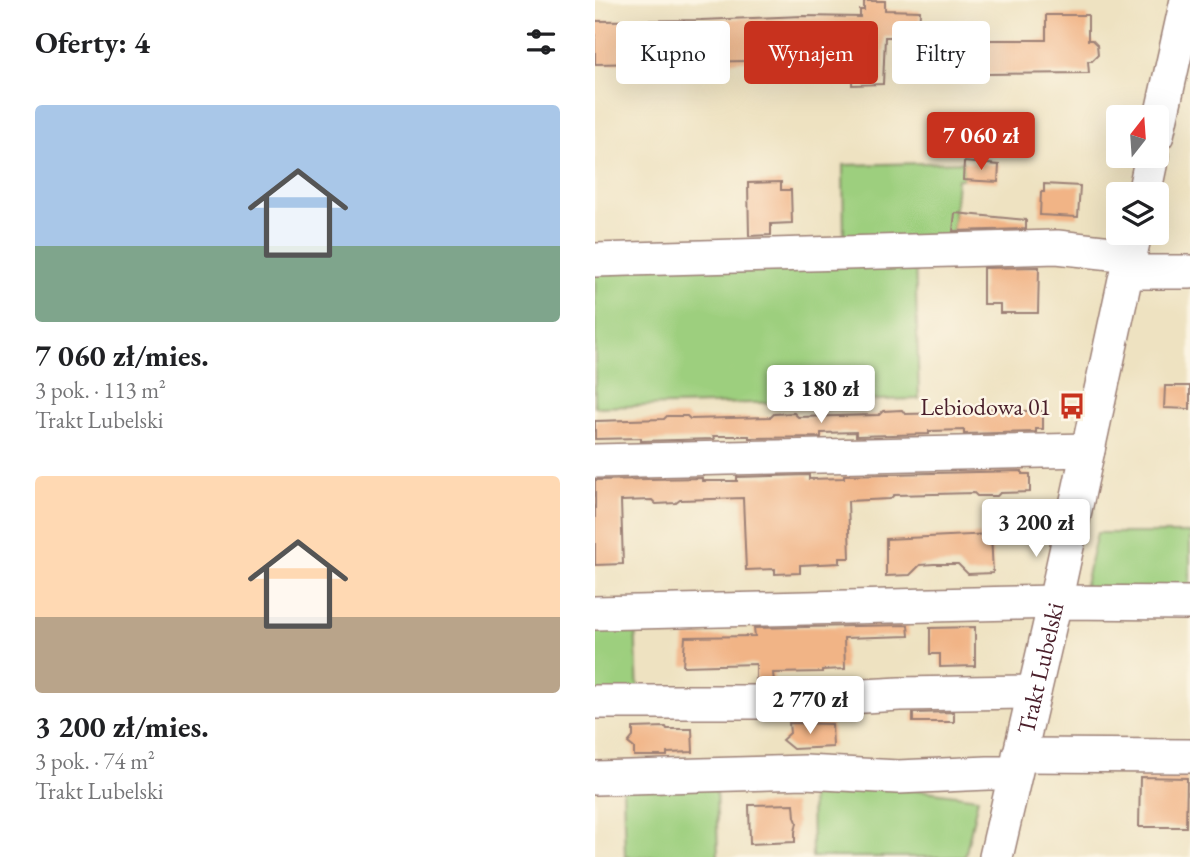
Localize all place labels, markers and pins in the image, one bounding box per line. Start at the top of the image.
pin: 7 060 zł [909,113,1053,172]
pin: 3 180 zł [749,366,893,425]
place label: Lebiodowa 01 [920,391,1051,422]
bus stop icon: Lebiodowa 01 [1057,391,1087,421]
pin: 3 200 zł [964,500,1108,559]
pin: 2 770 zł [738,676,882,736]

